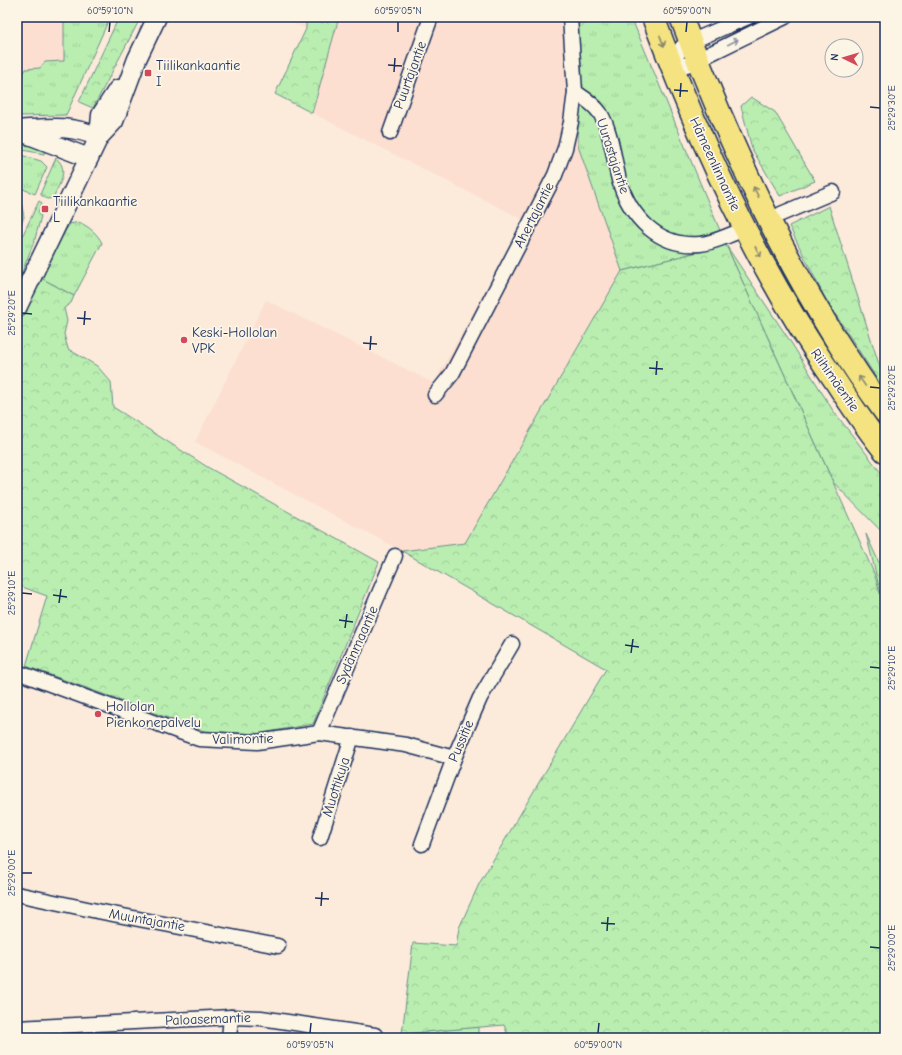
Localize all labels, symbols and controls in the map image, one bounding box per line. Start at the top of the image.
text: 60°59'10"N [87,5,133,17]
text: 60°59'05"N [374,5,422,17]
text: 60°59'00"N [663,5,711,17]
one-way arrow [658,34,666,46]
one-way arrow [727,38,739,46]
north arrow [824,38,864,78]
street label: Puurtajantie [390,39,430,111]
text: N [828,53,841,61]
place label: Tiilikankaantie I [156,57,240,90]
marker: Tiilikankaantie I [143,68,153,78]
text: 25°29'30"E [886,85,898,131]
street label: Hämeenlinnantie [686,114,744,214]
street label: Uurastajantie [593,116,633,196]
street label: Ahertajantie [510,179,558,251]
one-way arrow [752,187,759,199]
place label: Tiilikankaantie L [53,193,137,226]
marker: Tiilikankaantie L [40,204,50,214]
one-way arrow [755,246,762,258]
text: 25°29'20"E [6,290,18,336]
place label: Keski-Hollolan VPK [192,324,277,357]
marker: Keski-Hollolan VPK [179,335,189,345]
street label: Riihimäentie [807,345,863,415]
text: 25°29'20"E [886,365,898,411]
one-way arrow [858,376,866,387]
text: 25°29'10"E [6,571,18,615]
street label: Sydänmaantie [332,603,382,687]
text: 25°29'10"E [886,646,898,690]
place label: Hollolan Pienkonepalvelu [106,698,201,731]
marker: Hollolan Pienkonepalvelu [93,709,103,719]
street label: Pussitie [445,717,477,765]
street label: Valimontie [212,730,274,748]
street label: Muottikuja [318,755,354,819]
text: 25°29'00"E [6,850,18,896]
street label: Muuntajantie [108,905,186,935]
text: 25°29'00"E [886,925,898,971]
street label: Paloasemantie [165,1009,251,1029]
text: 60°59'05"N [286,1039,334,1051]
text: 60°59'00"N [574,1039,622,1051]

